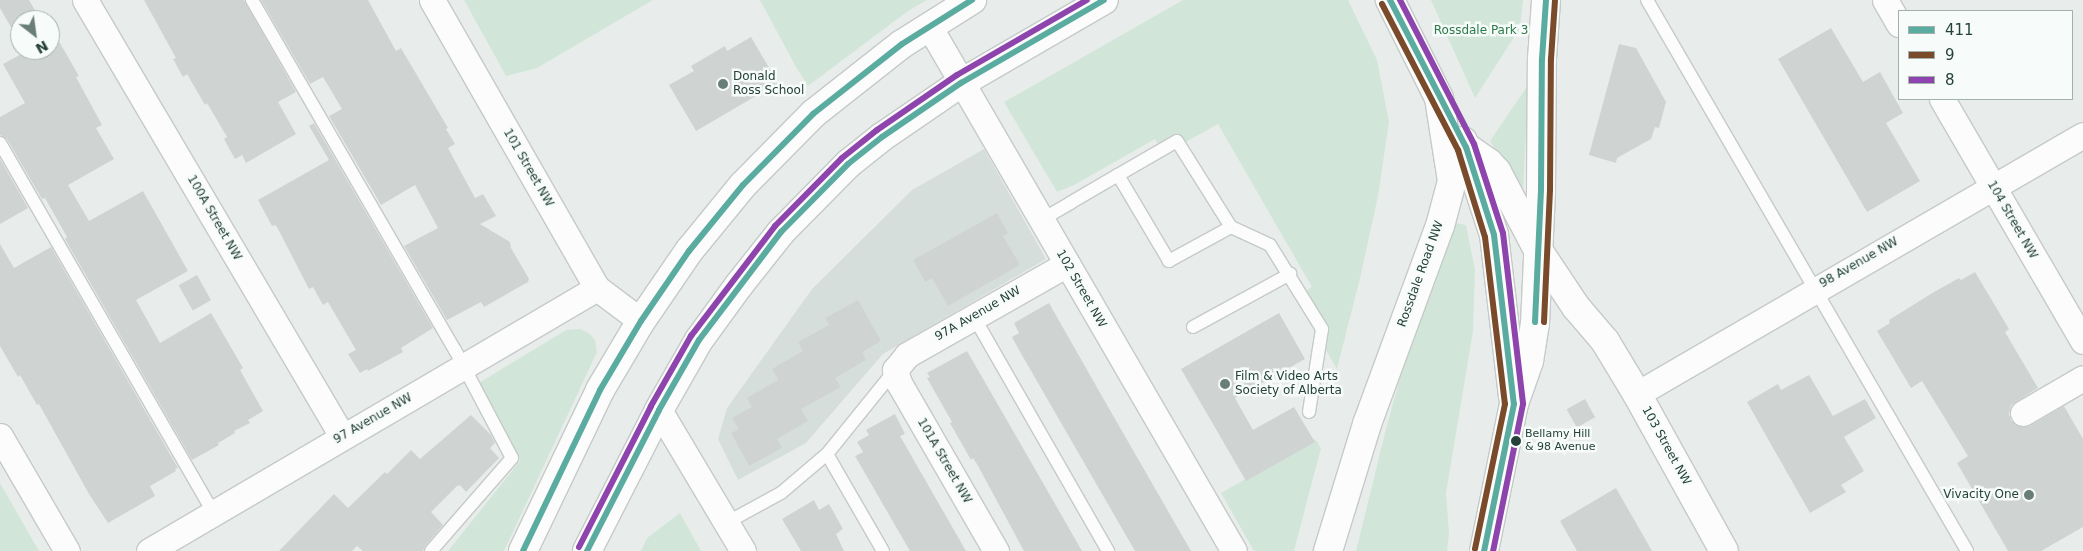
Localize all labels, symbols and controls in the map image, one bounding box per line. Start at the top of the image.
north arrow [10,10,60,60]
legend [1898,10,2073,100]
text: 411 [1945,21,1974,39]
park label: Rossdale Park 3 [1434,24,1528,38]
text: N [33,37,51,57]
text: 9 [1945,46,1955,64]
place label: Donald Ross School [733,70,804,98]
text: 8 [1945,71,1955,89]
marker: Donald Ross School [717,78,729,90]
street label: 101 Street NW [500,126,556,210]
street label: 100A Street NW [184,173,244,263]
street label: 104 Street NW [1984,178,2040,262]
street label: Rossdale Road NW [1395,219,1447,329]
street label: 98 Avenue NW [1817,235,1901,291]
street label: 102 Street NW [1053,247,1109,331]
street label: 97A Avenue NW [933,284,1023,344]
place label: Film & Video Arts Society of Alberta [1235,370,1342,398]
marker: Film & Video Arts Society of Alberta [1219,378,1231,390]
street label: 97 Avenue NW [331,391,415,447]
street label: 103 Street NW [1638,404,1694,488]
street label: 101A Street NW [914,416,974,506]
place label: Bellamy Hill & 98 Avenue [1525,428,1595,454]
marker: Bellamy Hill & 98 Avenue [1511,436,1521,446]
place label: Vivacity One [1943,488,2019,502]
marker: Vivacity One [2023,489,2035,501]

